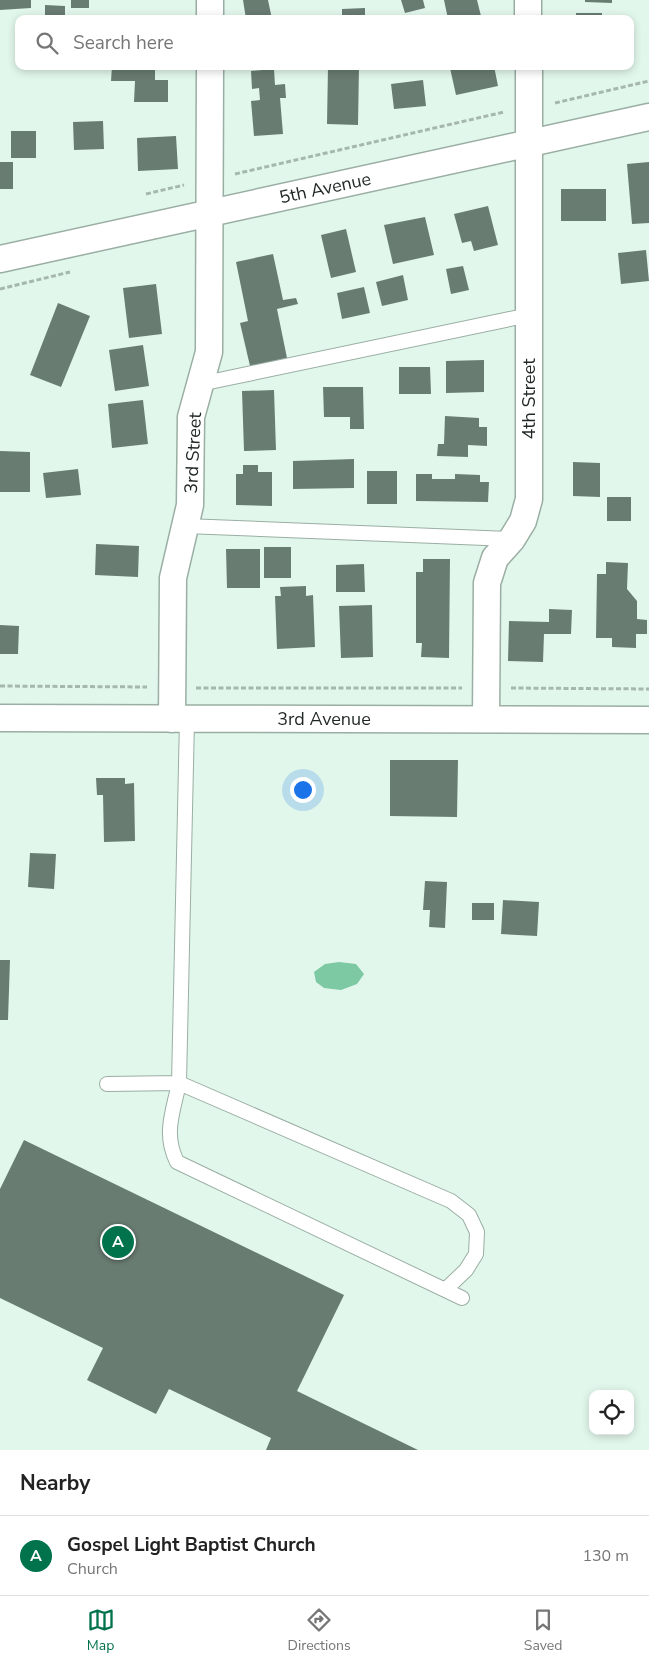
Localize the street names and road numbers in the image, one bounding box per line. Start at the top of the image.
street label: 5th Avenue [277,167,373,209]
street label: 4th Street [517,358,541,440]
street label: 3rd Street [179,411,207,494]
street label: 3rd Avenue [277,707,371,731]

